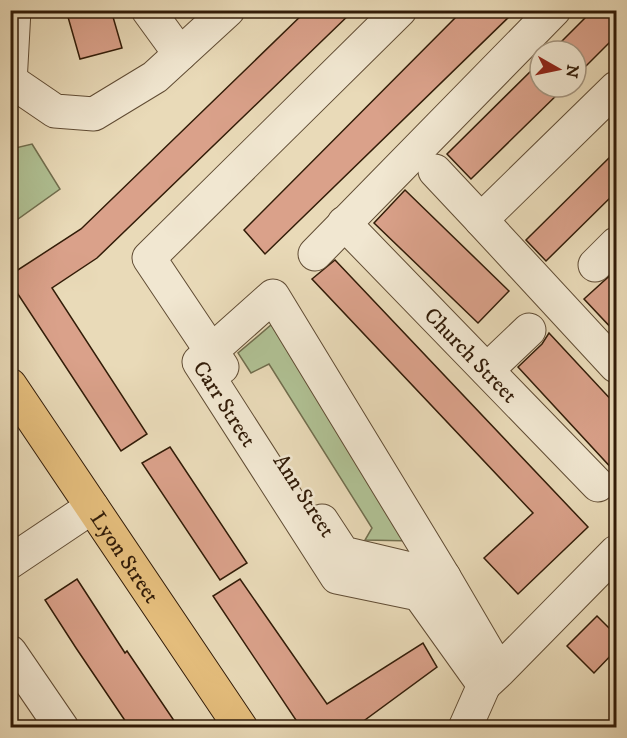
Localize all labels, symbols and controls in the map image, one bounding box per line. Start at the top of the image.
north arrow [528,39,588,99]
text: N [561,63,583,79]
street label: Church Street [418,302,523,409]
street label: Carr Street [187,356,262,452]
street label: Ann Street [267,449,341,542]
street label: Lyon Street [84,506,165,609]

